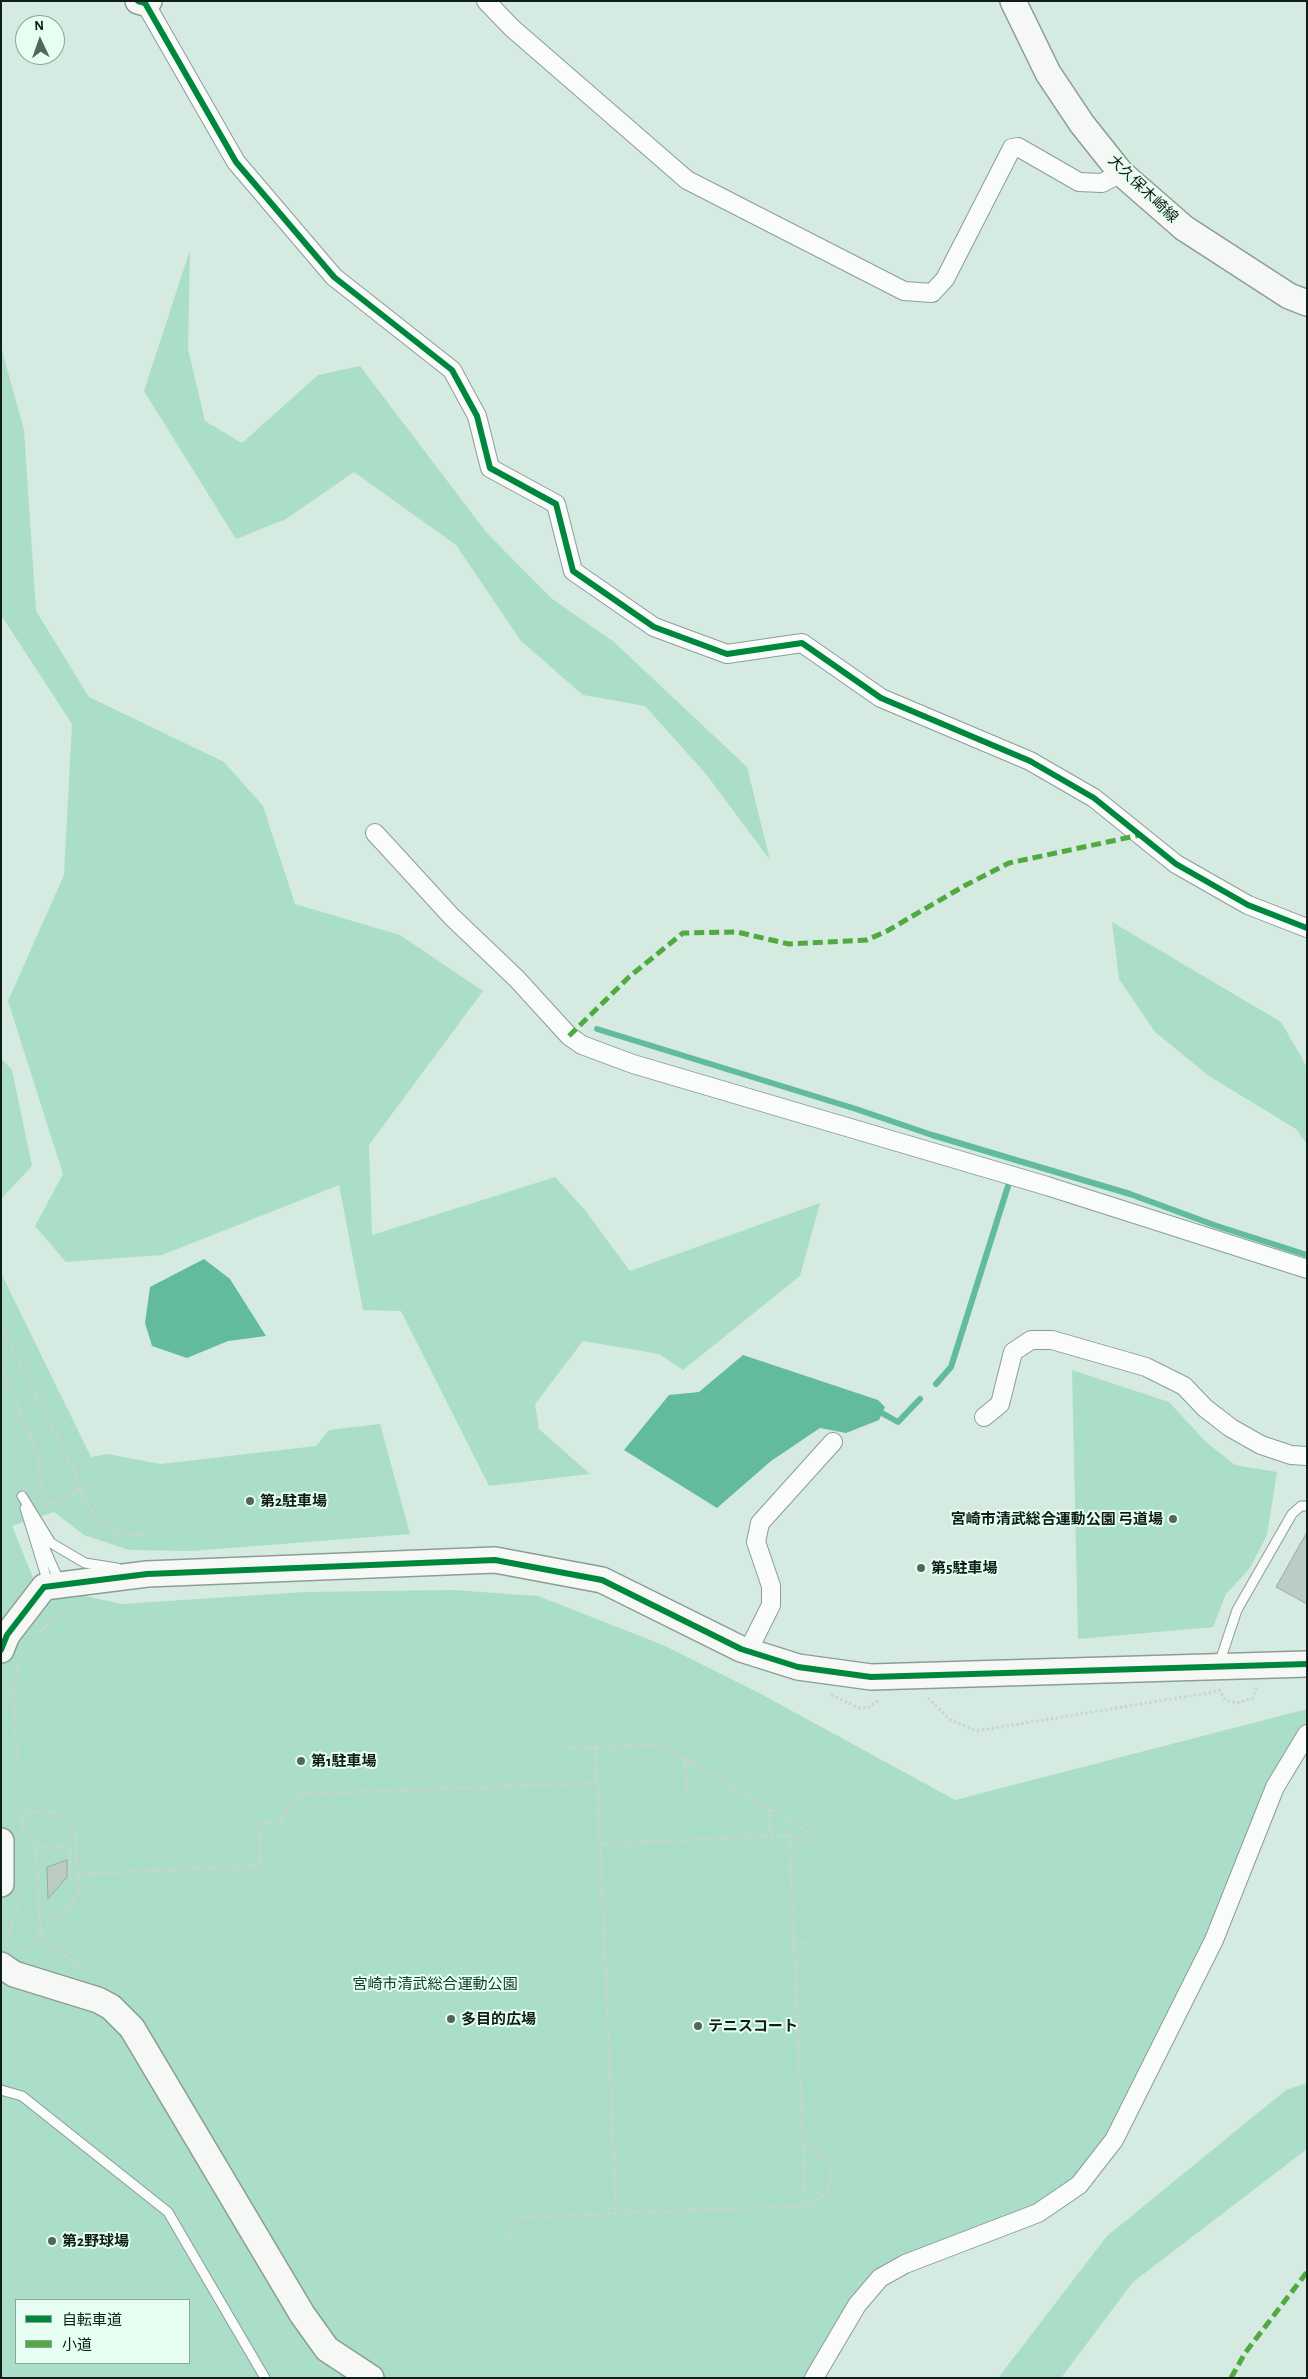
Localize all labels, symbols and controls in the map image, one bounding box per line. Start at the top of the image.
north arrow [15,15,65,65]
text: N [34,19,44,33]
street label: 大久保木崎線 [1104,151,1182,227]
place label: 第2駐車場 [260,1492,327,1510]
marker: 第2駐車場 [244,1495,256,1507]
place label: 宮崎市清武総合運動公園 弓道場 [951,1510,1163,1528]
marker: 宮崎市清武総合運動公園 弓道場 [1167,1513,1179,1525]
place label: 第5駐車場 [931,1559,997,1577]
marker: 第5駐車場 [915,1562,927,1574]
place label: 第1駐車場 [311,1752,376,1770]
marker: 第1駐車場 [295,1755,307,1767]
park label: 宮崎市清武総合運動公園 [353,1975,517,1993]
place label: 多目的広場 [461,2010,536,2028]
marker: 多目的広場 [445,2013,457,2025]
place label: テニスコート [708,2017,798,2035]
marker: テニスコート [692,2020,704,2032]
place label: 第2野球場 [62,2232,129,2250]
marker: 第2野球場 [46,2235,58,2247]
legend [15,2299,190,2364]
text: 自転車道 [62,2313,122,2328]
text: 小道 [62,2338,92,2353]

